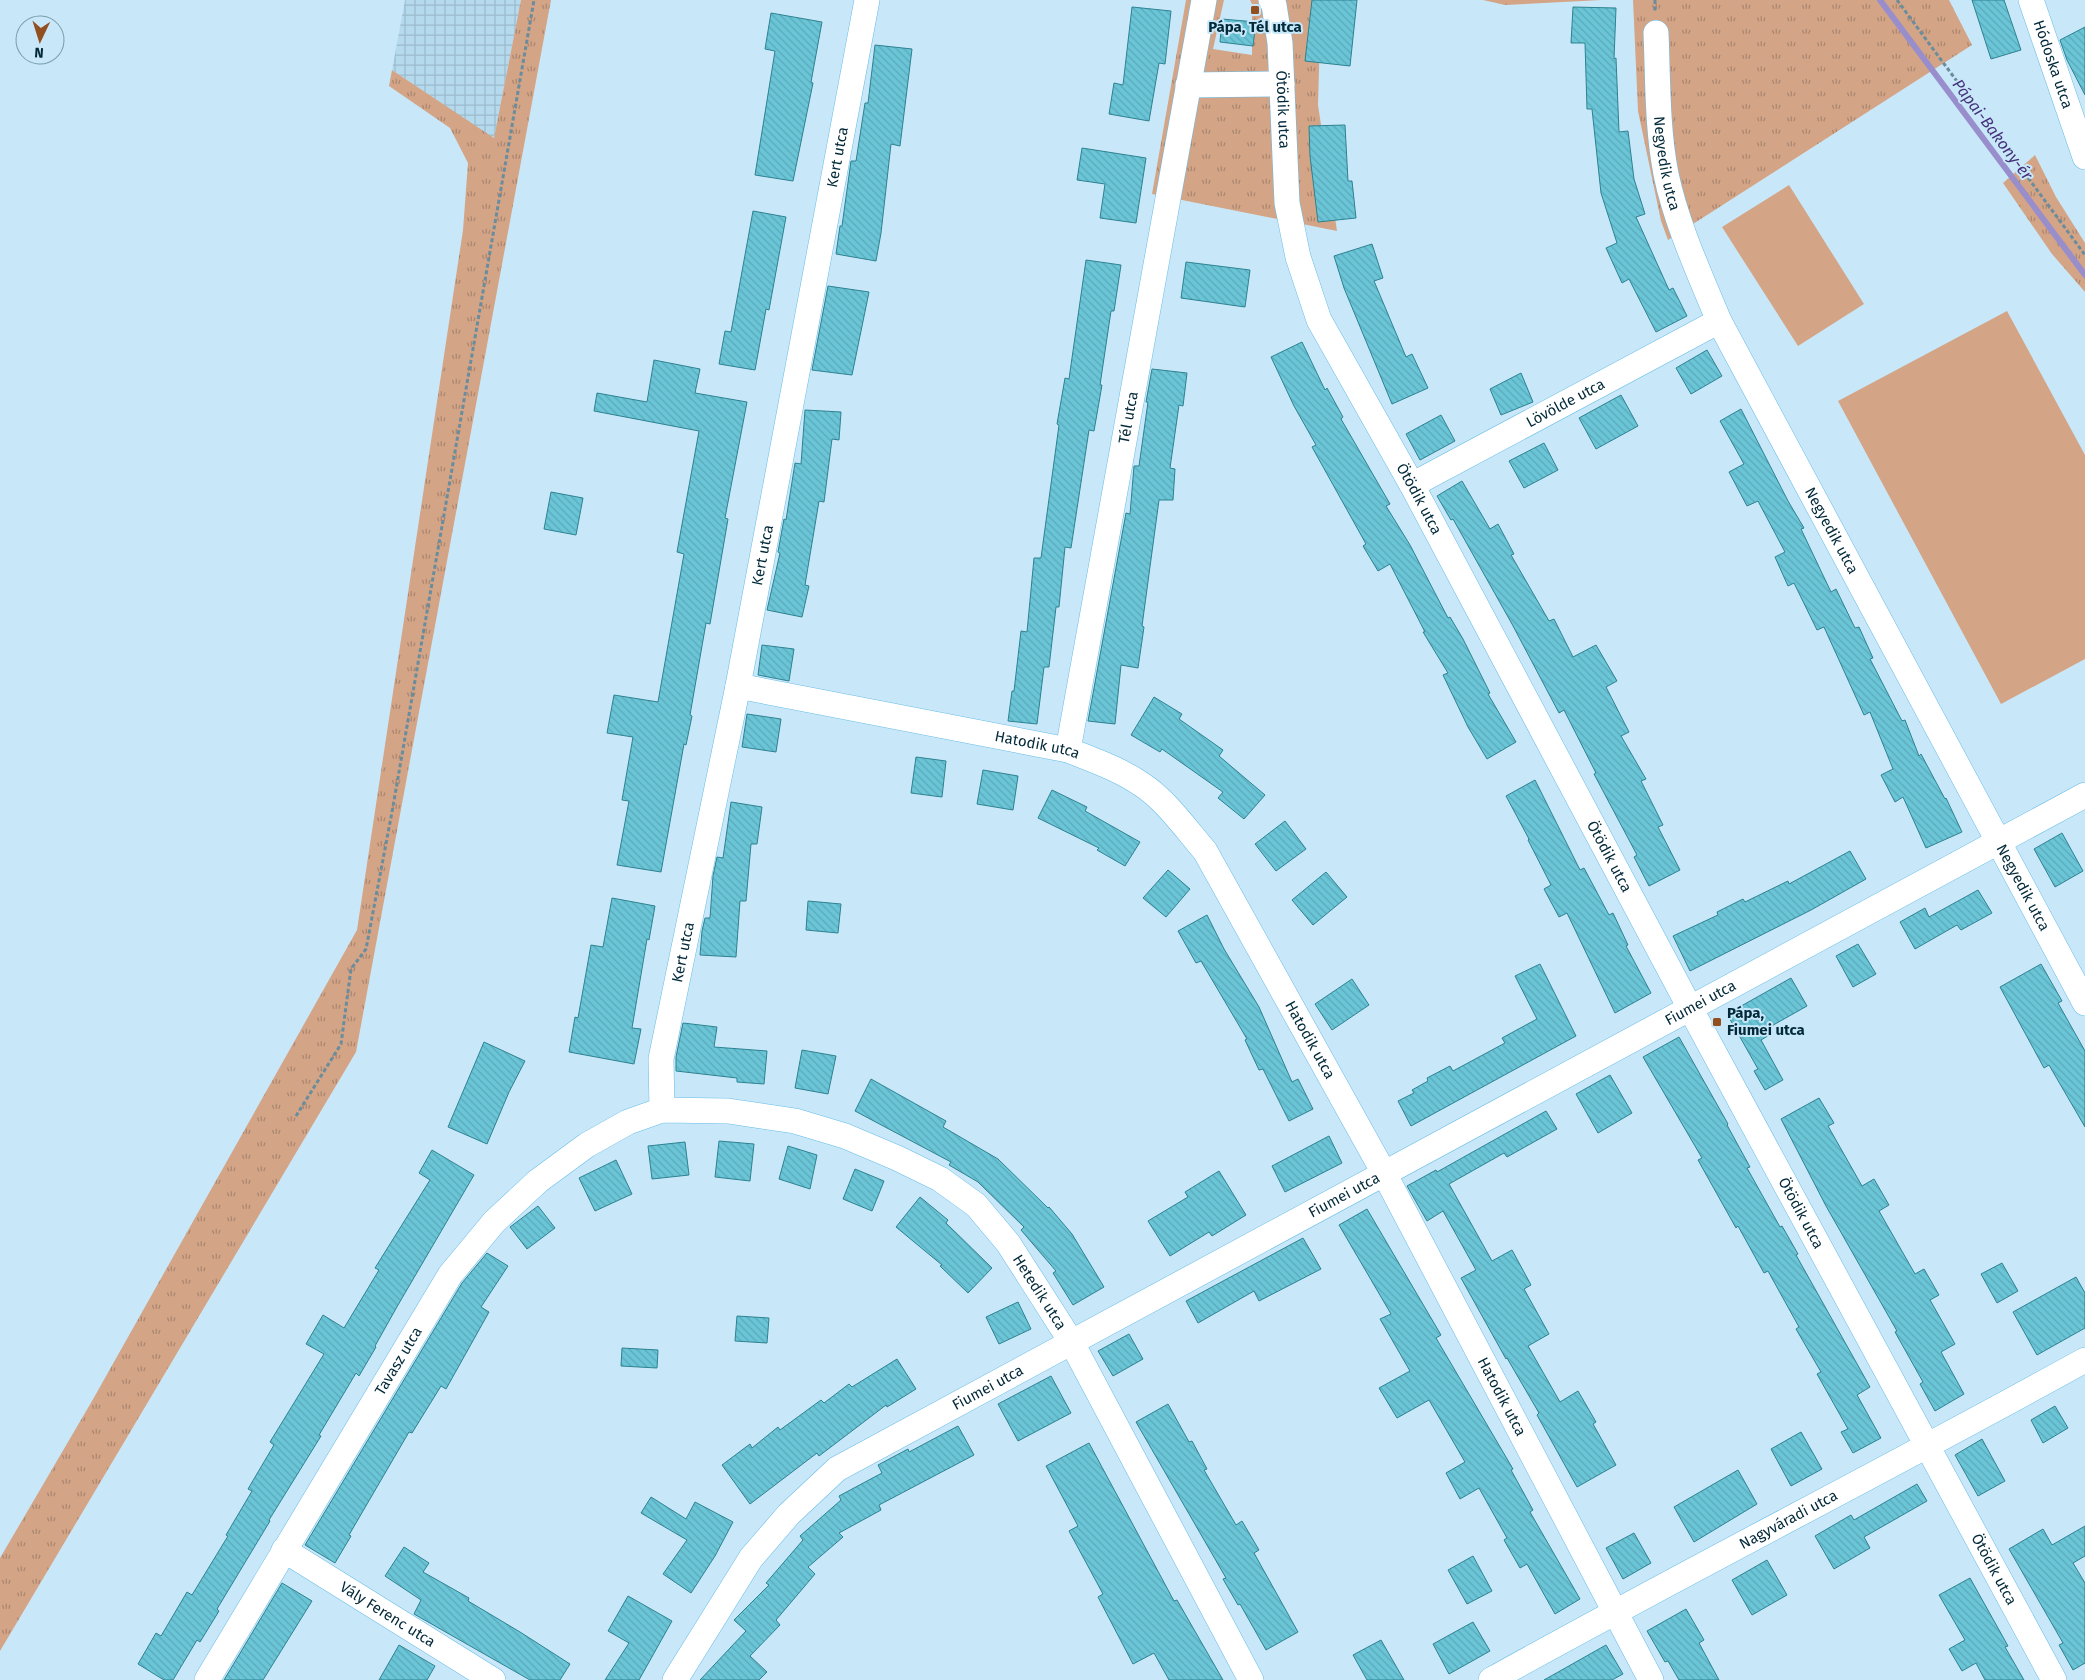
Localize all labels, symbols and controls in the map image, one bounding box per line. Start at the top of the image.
marker: Pápa, Tél utca [1249,4,1261,16]
north arrow [15,15,65,65]
place label: Pápa, Tél utca [1208,18,1302,36]
street label: Hódoska utca [2030,18,2077,111]
text: N [34,44,44,61]
street label: Ötödik utca [1272,70,1294,149]
water label: Pápai-Bakony-ér [1949,75,2037,184]
street label: Negyedik utca [1650,115,1684,213]
street label: Kert utca [823,125,852,189]
street label: Lövölde utca [1523,375,1608,431]
street label: Tél utca [1115,390,1142,445]
street label: Ötödik utca [1393,460,1446,538]
street label: Negyedik utca [1801,484,1862,577]
street label: Kert utca [748,523,777,587]
street label: Hatodik utca [993,727,1082,763]
street label: Ötödik utca [1583,818,1636,895]
street label: Negyedik utca [1992,841,2054,934]
street label: Kert utca [668,920,698,984]
street label: Fiumei utca [1662,976,1739,1029]
street label: Hatodik utca [1281,998,1339,1082]
place label: Pápa, Fiumei utca [1727,1004,1805,1039]
marker: Pápa, Fiumei utca [1711,1016,1723,1028]
street label: Fiumei utca [1305,1169,1383,1222]
street label: Ötödik utca [1775,1174,1828,1252]
street label: Hetedik utca [1009,1251,1070,1333]
street label: Tavasz utca [371,1323,426,1399]
street label: Hatodik utca [1474,1354,1530,1439]
street label: Fiumei utca [949,1361,1026,1414]
street label: Nagyváradi utca [1736,1486,1841,1553]
street label: Ötödik utca [1967,1531,2021,1608]
street label: Vály Ferenc utca [337,1578,439,1651]

